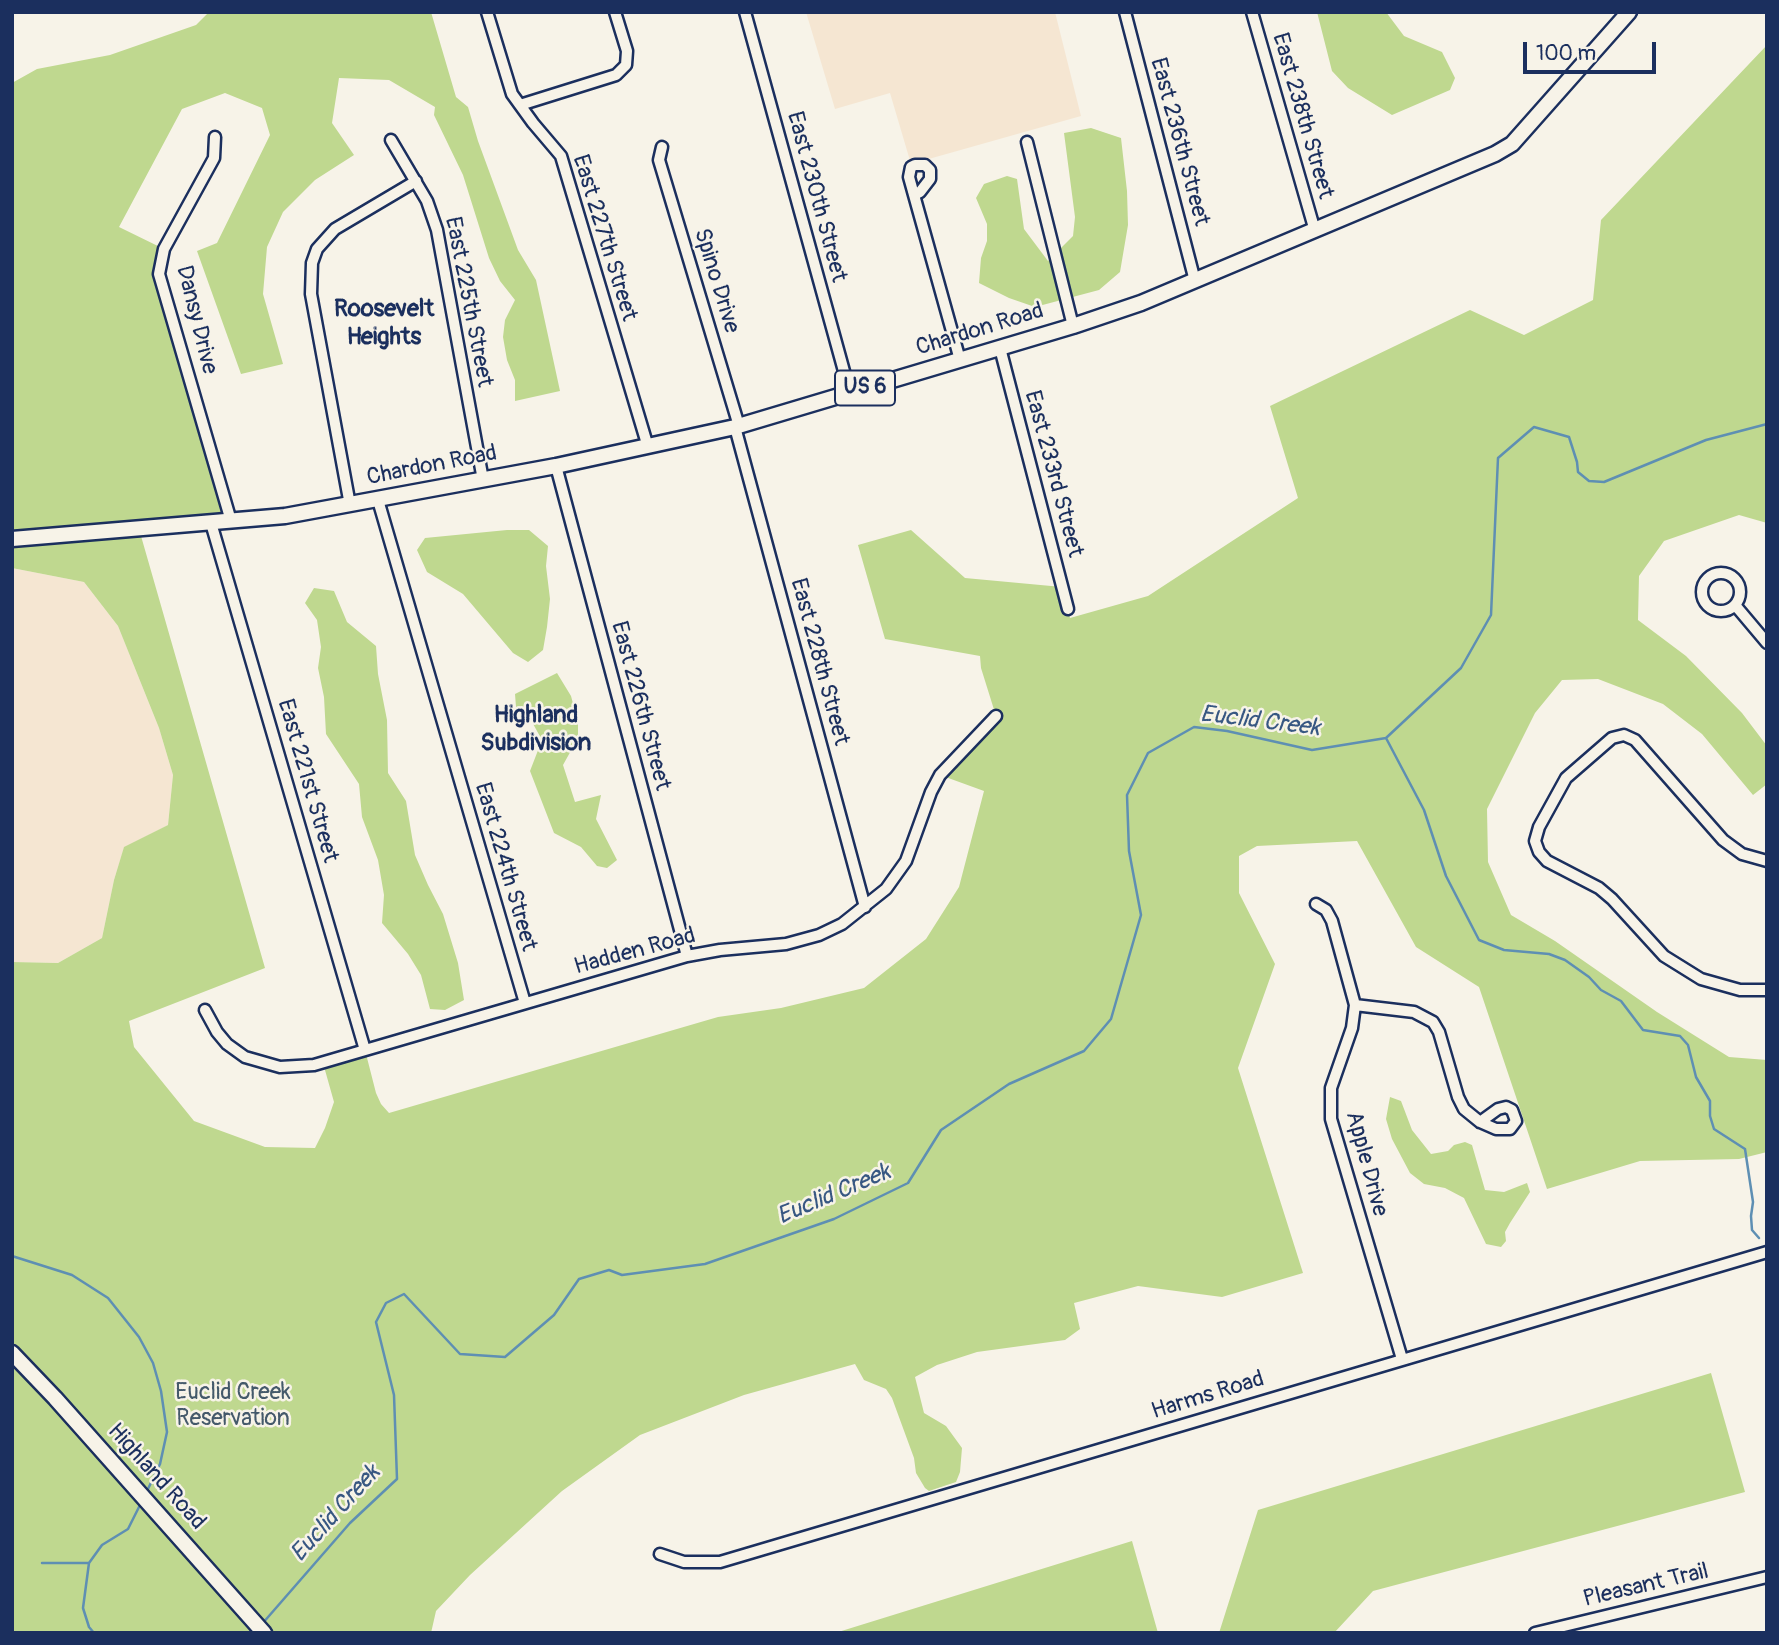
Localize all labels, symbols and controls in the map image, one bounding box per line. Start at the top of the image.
scale bar [1527,28,1660,72]
street label: East 238th Street [1265,30,1339,202]
text: 100 m [1536,40,1596,67]
street label: East 236th Street [1143,55,1215,229]
street label: East 230th Street [780,109,852,285]
street label: East 227th Street [566,151,642,325]
street label: East 225th Street [438,215,498,389]
street label: Spino Drive [687,225,745,337]
street label: Dansy Drive [169,263,223,377]
district label: Roosevelt Heights [334,296,434,352]
street label: Chardon Road [913,298,1047,362]
road number: US 6 [835,370,895,406]
street label: East 233rd Street [1017,388,1089,560]
street label: Chardon Road [365,440,499,492]
street label: East 228th Street [783,575,855,749]
street label: East 226th Street [604,619,676,793]
street label: East 221st Street [270,696,344,866]
water label: Euclid Creek [1199,700,1321,744]
district label: Highland Subdivision [481,702,591,758]
street label: East 224th Street [468,780,542,954]
street label: Hadden Road [571,923,699,981]
street label: Apple Drive [1339,1108,1393,1220]
water label: Euclid Creek [773,1158,895,1232]
street label: Harms Road [1148,1366,1268,1426]
park label: Euclid Creek Reservation [175,1379,291,1433]
street label: Highland Road [101,1418,211,1536]
water label: Euclid Creek [285,1460,387,1568]
street label: Pleasant Trail [1580,1558,1712,1614]

